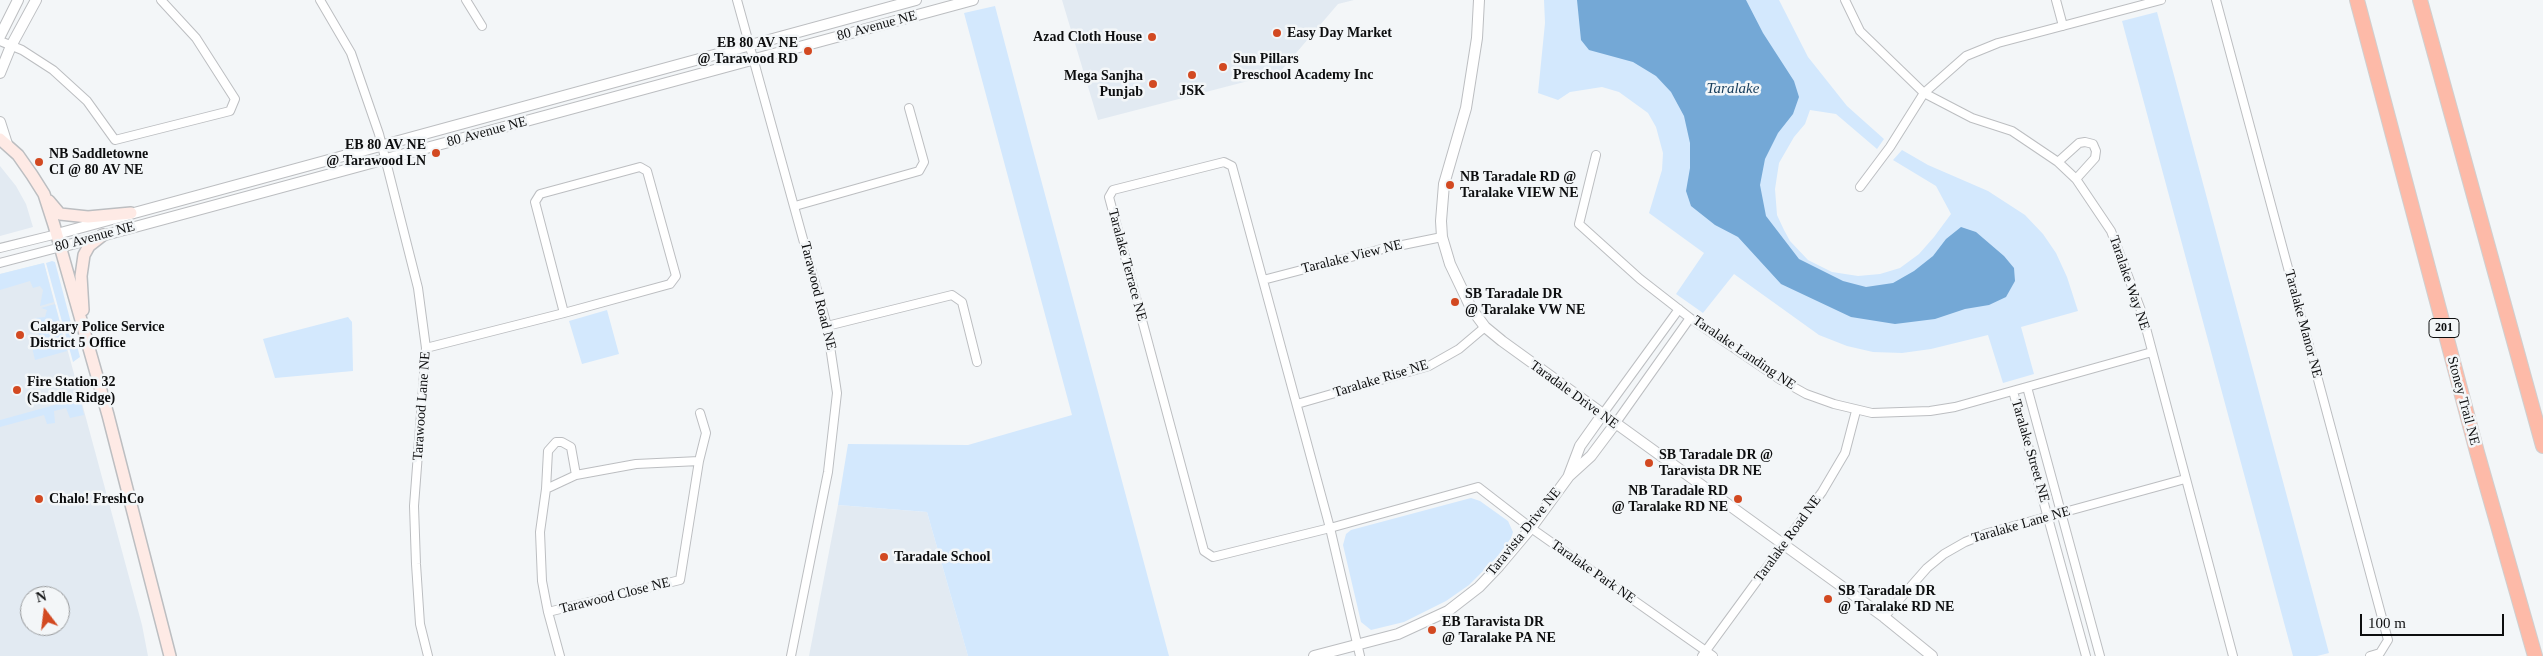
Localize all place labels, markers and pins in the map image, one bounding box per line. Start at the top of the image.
place label: Easy Day Market [1287,25,1392,41]
marker: Easy Day Market [1271,27,1283,39]
place label: Azad Cloth House [1033,29,1142,45]
marker: Azad Cloth House [1146,31,1158,43]
place label: EB 80 AV NE @ Tarawood RD [698,35,798,68]
marker: EB 80 AV NE @ Tarawood RD [802,45,814,57]
place label: Sun Pillars Preschool Academy Inc [1233,51,1373,84]
marker: Sun Pillars Preschool Academy Inc [1217,61,1229,73]
place label: Mega Sanjha Punjab [1064,68,1143,100]
marker: JSK [1186,69,1198,81]
marker: Mega Sanjha Punjab [1147,78,1159,90]
place label: JSK [1179,83,1205,99]
place label: EB 80 AV NE @ Tarawood LN [326,137,426,170]
place label: NB Saddletowne CI @ 80 AV NE [49,146,148,178]
marker: EB 80 AV NE @ Tarawood LN [430,147,442,159]
marker: NB Saddletowne CI @ 80 AV NE [33,156,45,168]
place label: NB Taradale RD @ Taralake VIEW NE [1460,169,1579,202]
marker: NB Taradale RD @ Taralake VIEW NE [1444,179,1456,191]
place label: SB Taradale DR @ Taralake VW NE [1465,286,1585,318]
marker: SB Taradale DR @ Taralake VW NE [1449,296,1461,308]
place label: Calgary Police Service District 5 Office [30,319,165,352]
marker: Calgary Police Service District 5 Office [14,329,26,341]
place label: Fire Station 32 (Saddle Ridge) [27,374,115,407]
marker: Fire Station 32 (Saddle Ridge) [11,384,23,396]
place label: SB Taradale DR @ Taravista DR NE [1659,447,1773,480]
marker: SB Taradale DR @ Taravista DR NE [1643,457,1655,469]
place label: NB Taradale RD @ Taralake RD NE [1612,483,1728,516]
place label: Chalo! FreshCo [49,491,144,507]
marker: Chalo! FreshCo [33,493,45,505]
marker: NB Taradale RD @ Taralake RD NE [1732,493,1744,505]
place label: Taradale School [894,549,990,565]
marker: Taradale School [878,551,890,563]
place label: SB Taradale DR @ Taralake RD NE [1838,583,1954,616]
marker: SB Taradale DR @ Taralake RD NE [1822,593,1834,605]
place label: EB Taravista DR @ Taralake PA NE [1442,614,1556,646]
marker: EB Taravista DR @ Taralake PA NE [1426,624,1438,636]

